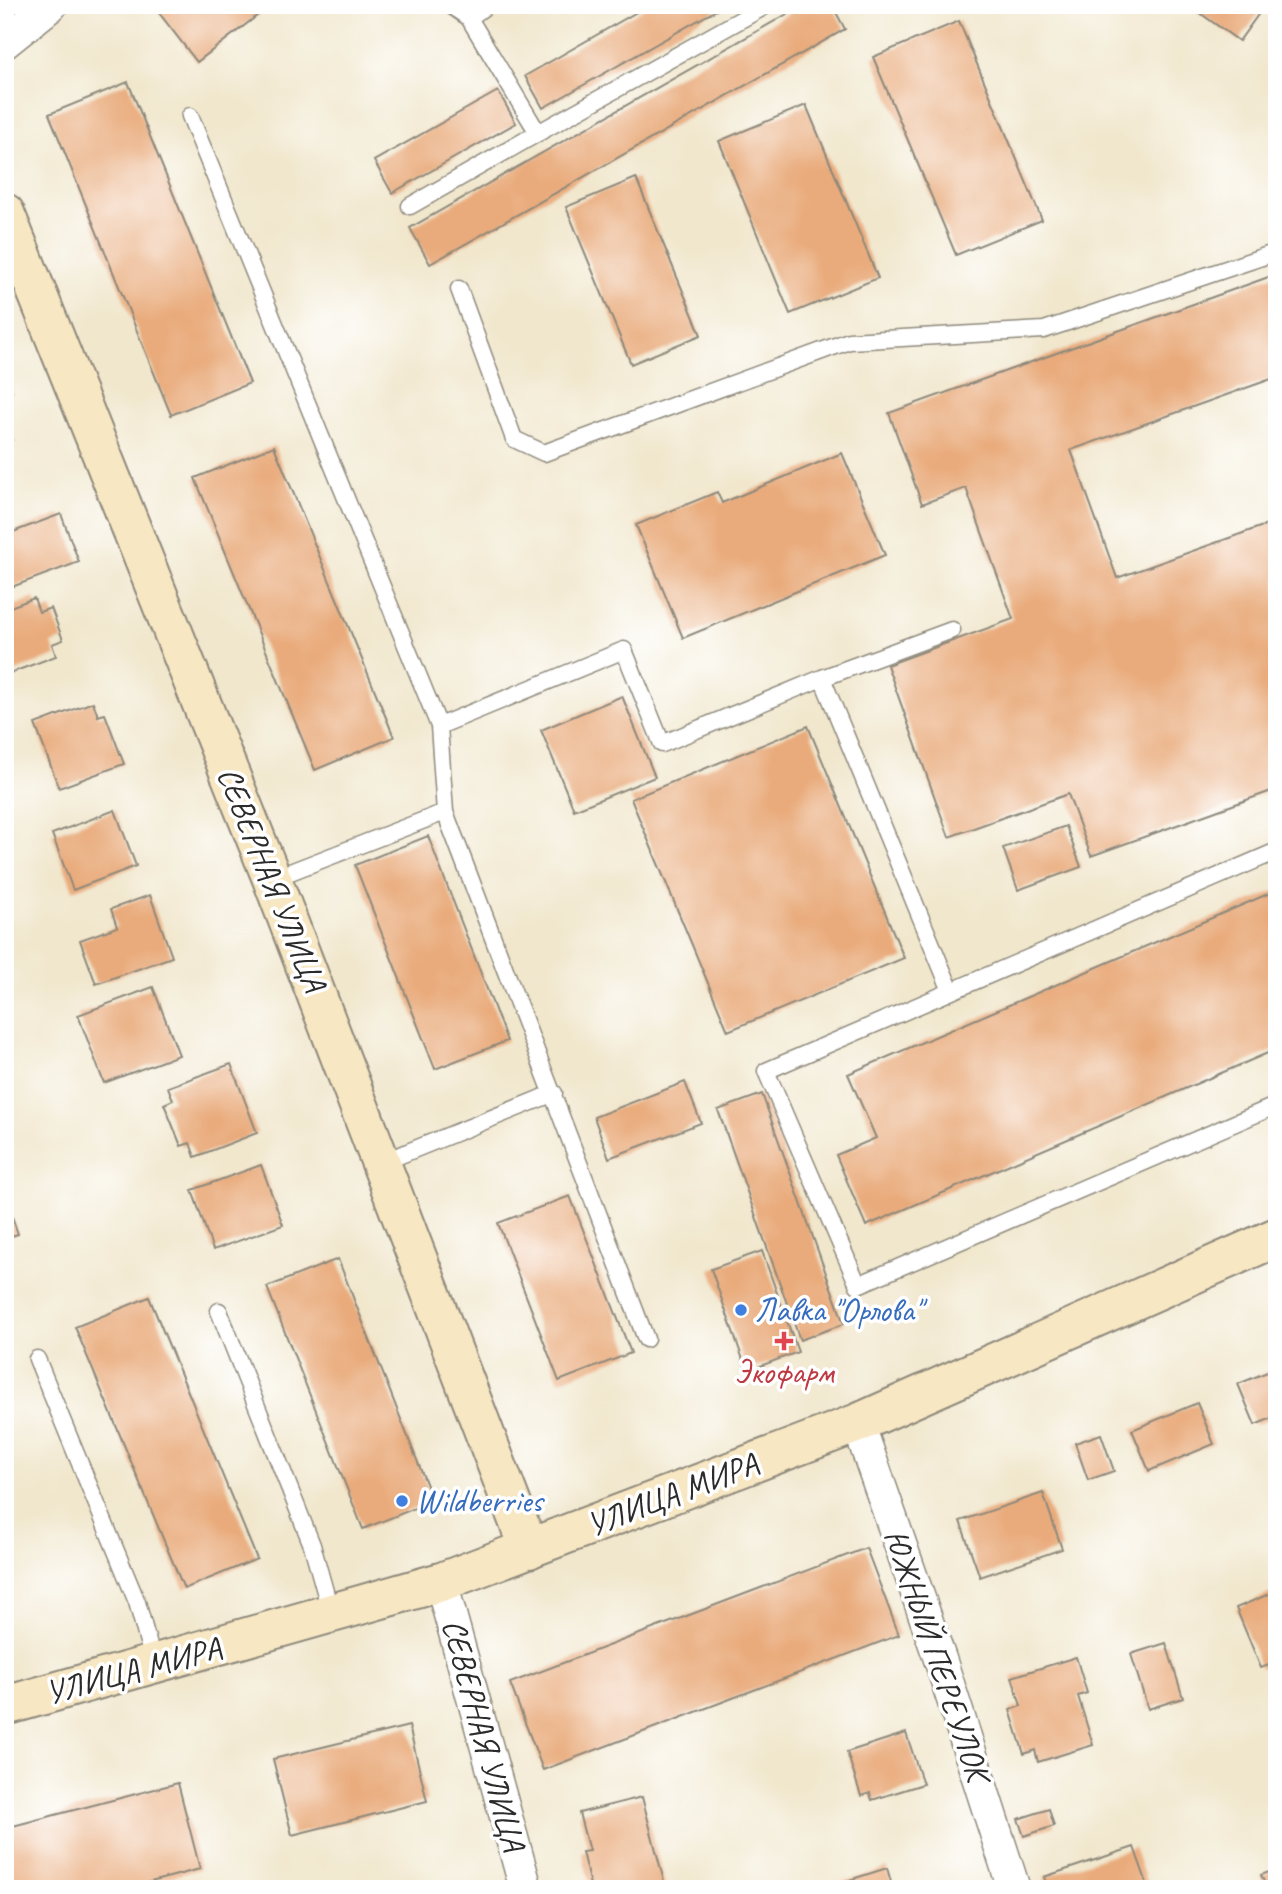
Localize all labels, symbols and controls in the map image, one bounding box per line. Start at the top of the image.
street label: СЕВЕРНАЯ УЛИЦА [208,761,337,999]
place label: Лавка "Орлова" [755,1289,928,1331]
marker: Лавка "Орлова" [733,1302,749,1318]
marker: Экофарм [776,1333,792,1349]
place label: Экофарм [734,1351,836,1393]
street label: УЛИЦА МИРА [580,1442,765,1546]
place label: Wildberries [416,1480,545,1522]
marker: Wildberries [394,1493,410,1509]
street label: ЮЖНЫЙ ПЕРЕУЛОК [874,1524,1002,1792]
street label: СЕВЕРНАЯ УЛИЦА [433,1615,535,1857]
street label: УЛИЦА МИРА [41,1626,227,1714]

